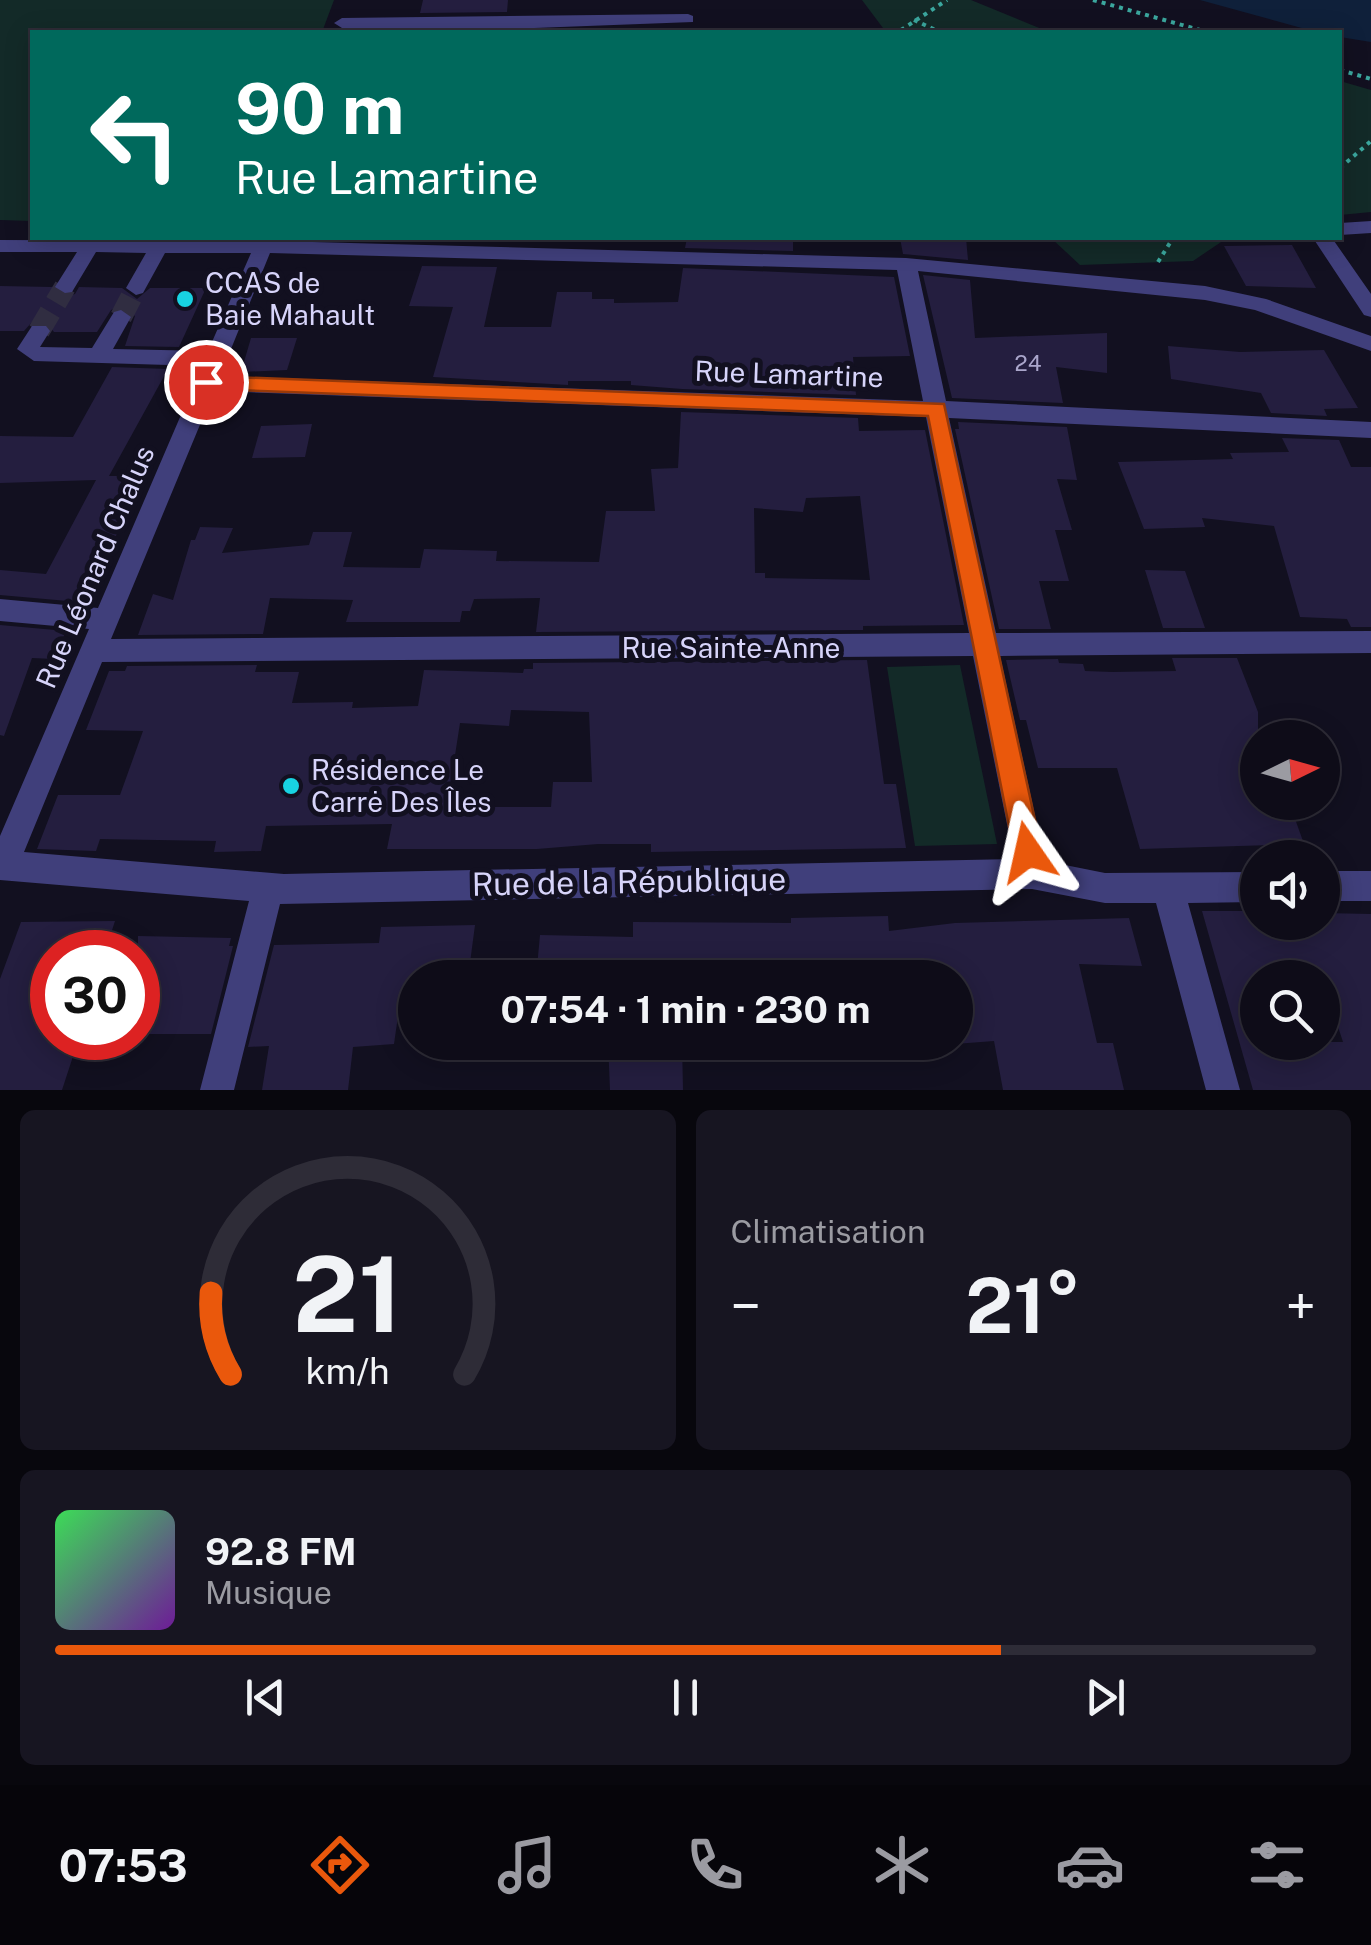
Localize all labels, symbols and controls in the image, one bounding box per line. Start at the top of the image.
text: 90 m [235,67,405,150]
icon: left [70,70,200,200]
text: Rue Lamartine [235,151,539,204]
place label: CCAS de Baie Mahault [205,266,375,331]
marker: CCAS de Baie Mahault [174,288,196,310]
pin [164,340,249,425]
house number: 24 [1015,350,1042,376]
street label: Rue Lamartine [694,354,884,393]
icon: arrive [179,355,234,410]
street label: Rue Léonard Chalus [29,441,161,693]
street label: Rue Sainte-Anne [622,631,840,664]
north arrow [1240,720,1340,820]
map controls [1240,720,1340,1060]
place label: Résidence Le Carrė Des Îles [311,753,491,818]
marker: Résidence Le Carrė Des Îles [280,775,302,797]
position arrow [976,800,1080,904]
button: sound [1240,840,1340,940]
street label: Rue de la République [472,860,786,903]
speed limit sign: 30 [30,930,160,1060]
button: search [1240,960,1340,1060]
text: 07:54 · 1 min · 230 m [500,987,871,1032]
text: Climatisation [731,1213,925,1250]
text: 21 [292,1233,403,1355]
text: 21° [966,1262,1081,1350]
text: − [731,1274,761,1338]
text: + [1286,1274,1316,1338]
text: km/h [306,1350,390,1392]
text: 92.8 FM [205,1529,357,1574]
text: Musique [205,1574,332,1611]
icon: previous [238,1670,293,1725]
icon: pause [658,1670,713,1725]
icon: next [1078,1670,1133,1725]
icon: directions [305,1830,375,1900]
icon: music [492,1830,562,1900]
icon: phone [680,1830,750,1900]
icon: climate [867,1830,937,1900]
icon: car [1055,1830,1125,1900]
icon: filters [1242,1830,1312,1900]
text: 07:53 [59,1839,188,1892]

